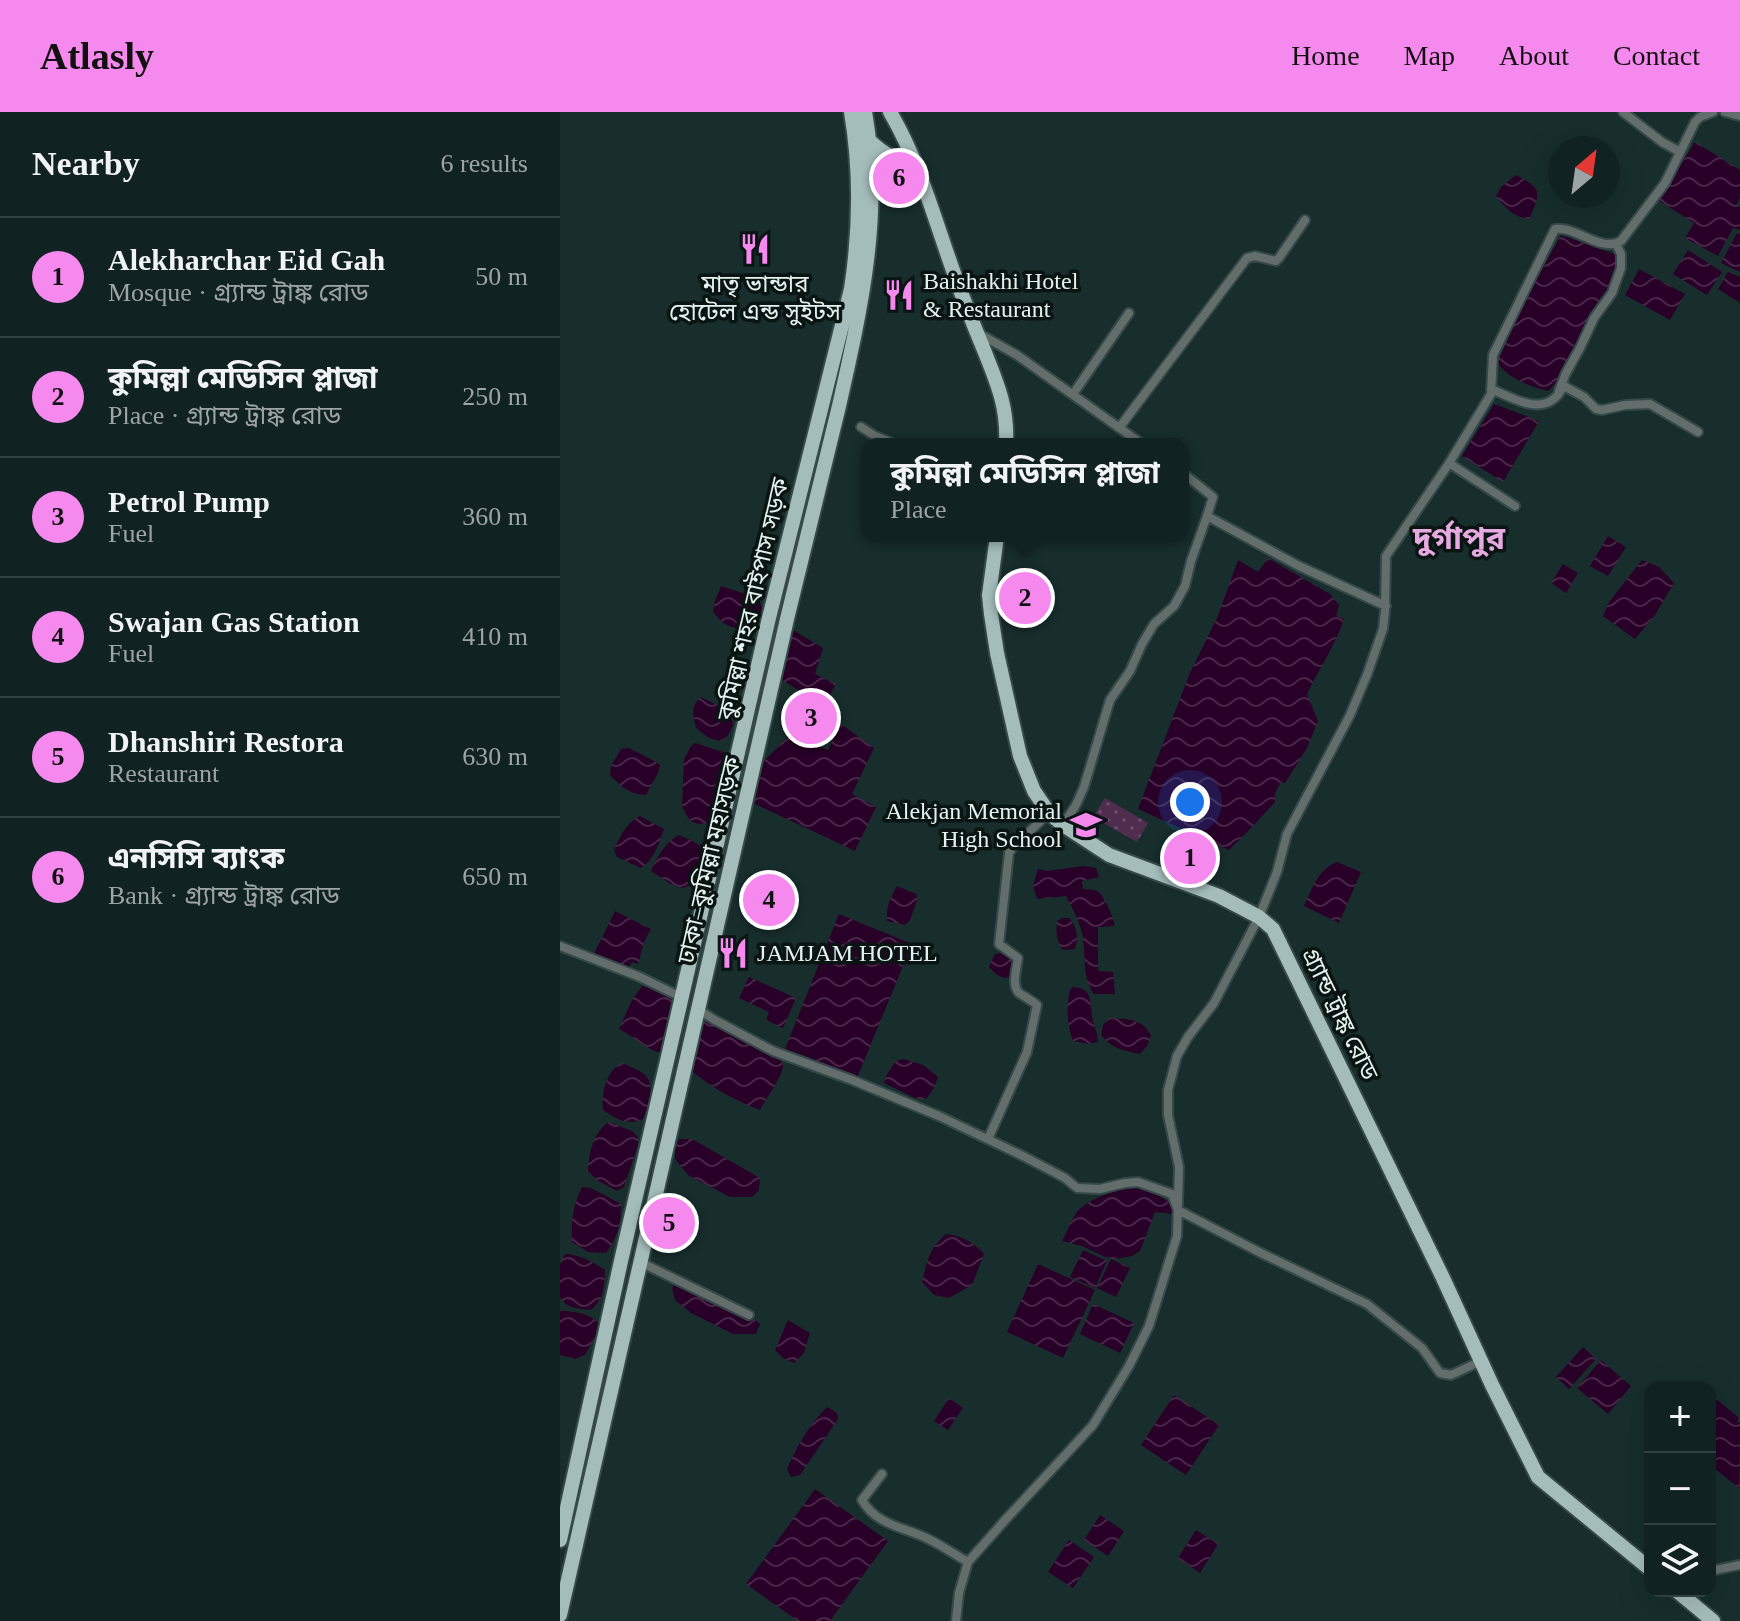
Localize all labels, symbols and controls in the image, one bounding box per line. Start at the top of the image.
text: Atlasly [40,35,154,77]
text: Home [1291,40,1360,71]
text: Map [1404,40,1455,71]
text: About [1499,40,1569,71]
text: Contact [1613,40,1700,71]
north arrow [1548,136,1620,208]
text: Nearby [32,145,140,182]
pin: 6 [873,148,925,208]
text: 6 results [441,149,528,178]
restaurant icon: মাতৃ ভান্ডার হোটেল এন্ড সুইটস [738,232,772,266]
text: Alekharchar Eid Gah [108,243,385,276]
text: 1 [52,262,65,291]
text: 50 m [475,262,528,291]
place label: Baishakhi Hotel & Restaurant [923,268,1079,322]
place label: মাতৃ ভান্ডার হোটেল এন্ড সুইটস [669,271,842,326]
text: Mosque · গ্র্যান্ড ট্রাঙ্ক রোড [108,278,369,307]
restaurant icon: Baishakhi Hotel & Restaurant [882,278,916,312]
text: কুমিল্লা মেডিসিন প্লাজা [108,361,378,394]
text: 2 [52,382,65,411]
text: 250 m [462,382,528,411]
text: Place · গ্র্যান্ড ট্রাঙ্ক রোড [108,401,341,430]
popup [861,438,1189,542]
text: কুমিল্লা মেডিসিন প্লাজা [890,456,1160,489]
street label: কুমিল্লা শহর বাইপাস সড়ক [711,475,795,724]
text: Petrol Pump [108,485,270,518]
text: Place [890,495,947,524]
text: 3 [52,502,65,531]
text: 360 m [462,502,528,531]
text: Fuel [108,519,154,548]
district label: দুর্গাপুর [1412,519,1506,557]
pin: 2 [999,568,1051,628]
text: Swajan Gas Station [108,605,360,638]
text: 4 [52,622,65,651]
text: 410 m [462,622,528,651]
text: Fuel [108,639,154,668]
pin: 3 [785,688,837,748]
text: Dhanshiri Restora [108,725,344,758]
text: 5 [52,742,65,771]
text: 630 m [462,742,528,771]
street label: ঢাকা–কুমিল্লা মহাসড়ক [671,753,747,967]
text: Restaurant [108,759,219,788]
your location [1170,782,1210,822]
place label: Alekjan Memorial High School [885,798,1062,852]
school or university icon: Alekjan Memorial High School [1069,808,1103,842]
pin: 1 [1164,828,1216,888]
text: এনসিসি ব্যাংক [108,841,285,874]
text: 6 [52,862,65,891]
text: 650 m [462,862,528,891]
pin: 4 [743,870,795,930]
text: Bank · গ্র্যান্ড ট্রাঙ্ক রোড [108,881,340,910]
restaurant icon: JAMJAM HOTEL [716,936,750,970]
place label: JAMJAM HOTEL [757,940,938,966]
street label: গ্র্যান্ড ট্রাঙ্ক রোড [1297,943,1384,1085]
pin: 5 [643,1193,695,1253]
map controls [1644,1381,1716,1597]
button: + [1644,1381,1716,1453]
button: − [1644,1453,1716,1525]
button: layers [1644,1525,1716,1597]

